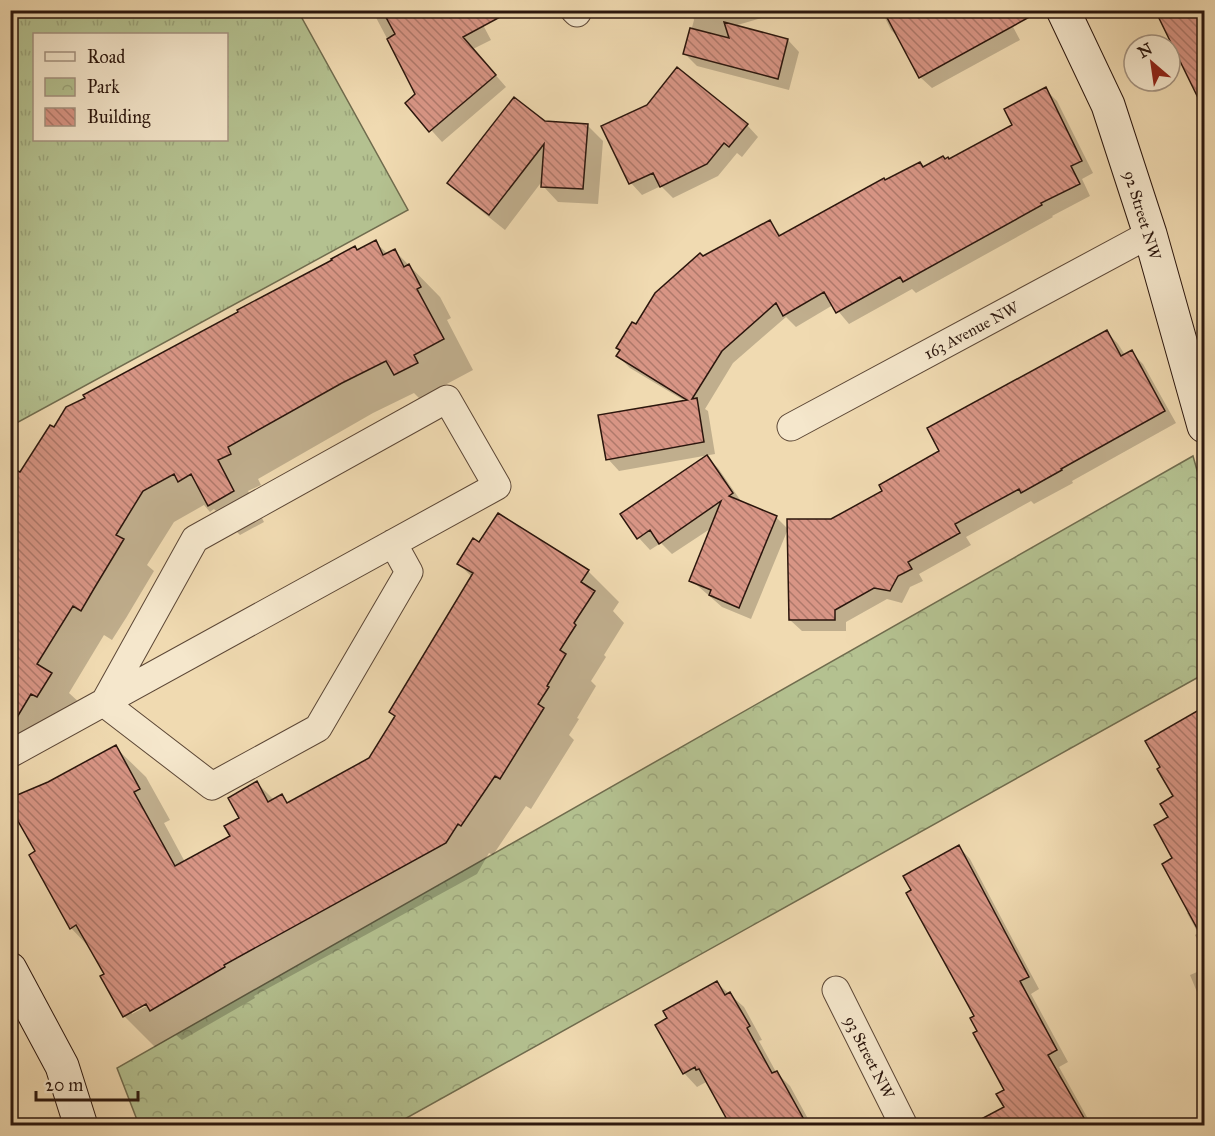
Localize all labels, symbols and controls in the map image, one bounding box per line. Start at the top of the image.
legend [33,33,228,141]
north arrow [1122,33,1182,93]
text: N [1134,39,1156,62]
text: Road [87,46,125,68]
text: Park [87,76,120,98]
text: Building [87,106,151,129]
street label: 92 Street NW [1120,168,1165,263]
street label: 163 Avenue NW [921,297,1023,363]
street label: 93 Street NW [841,1013,899,1103]
scale bar [36,1064,138,1102]
text: 20 m [45,1074,83,1096]

